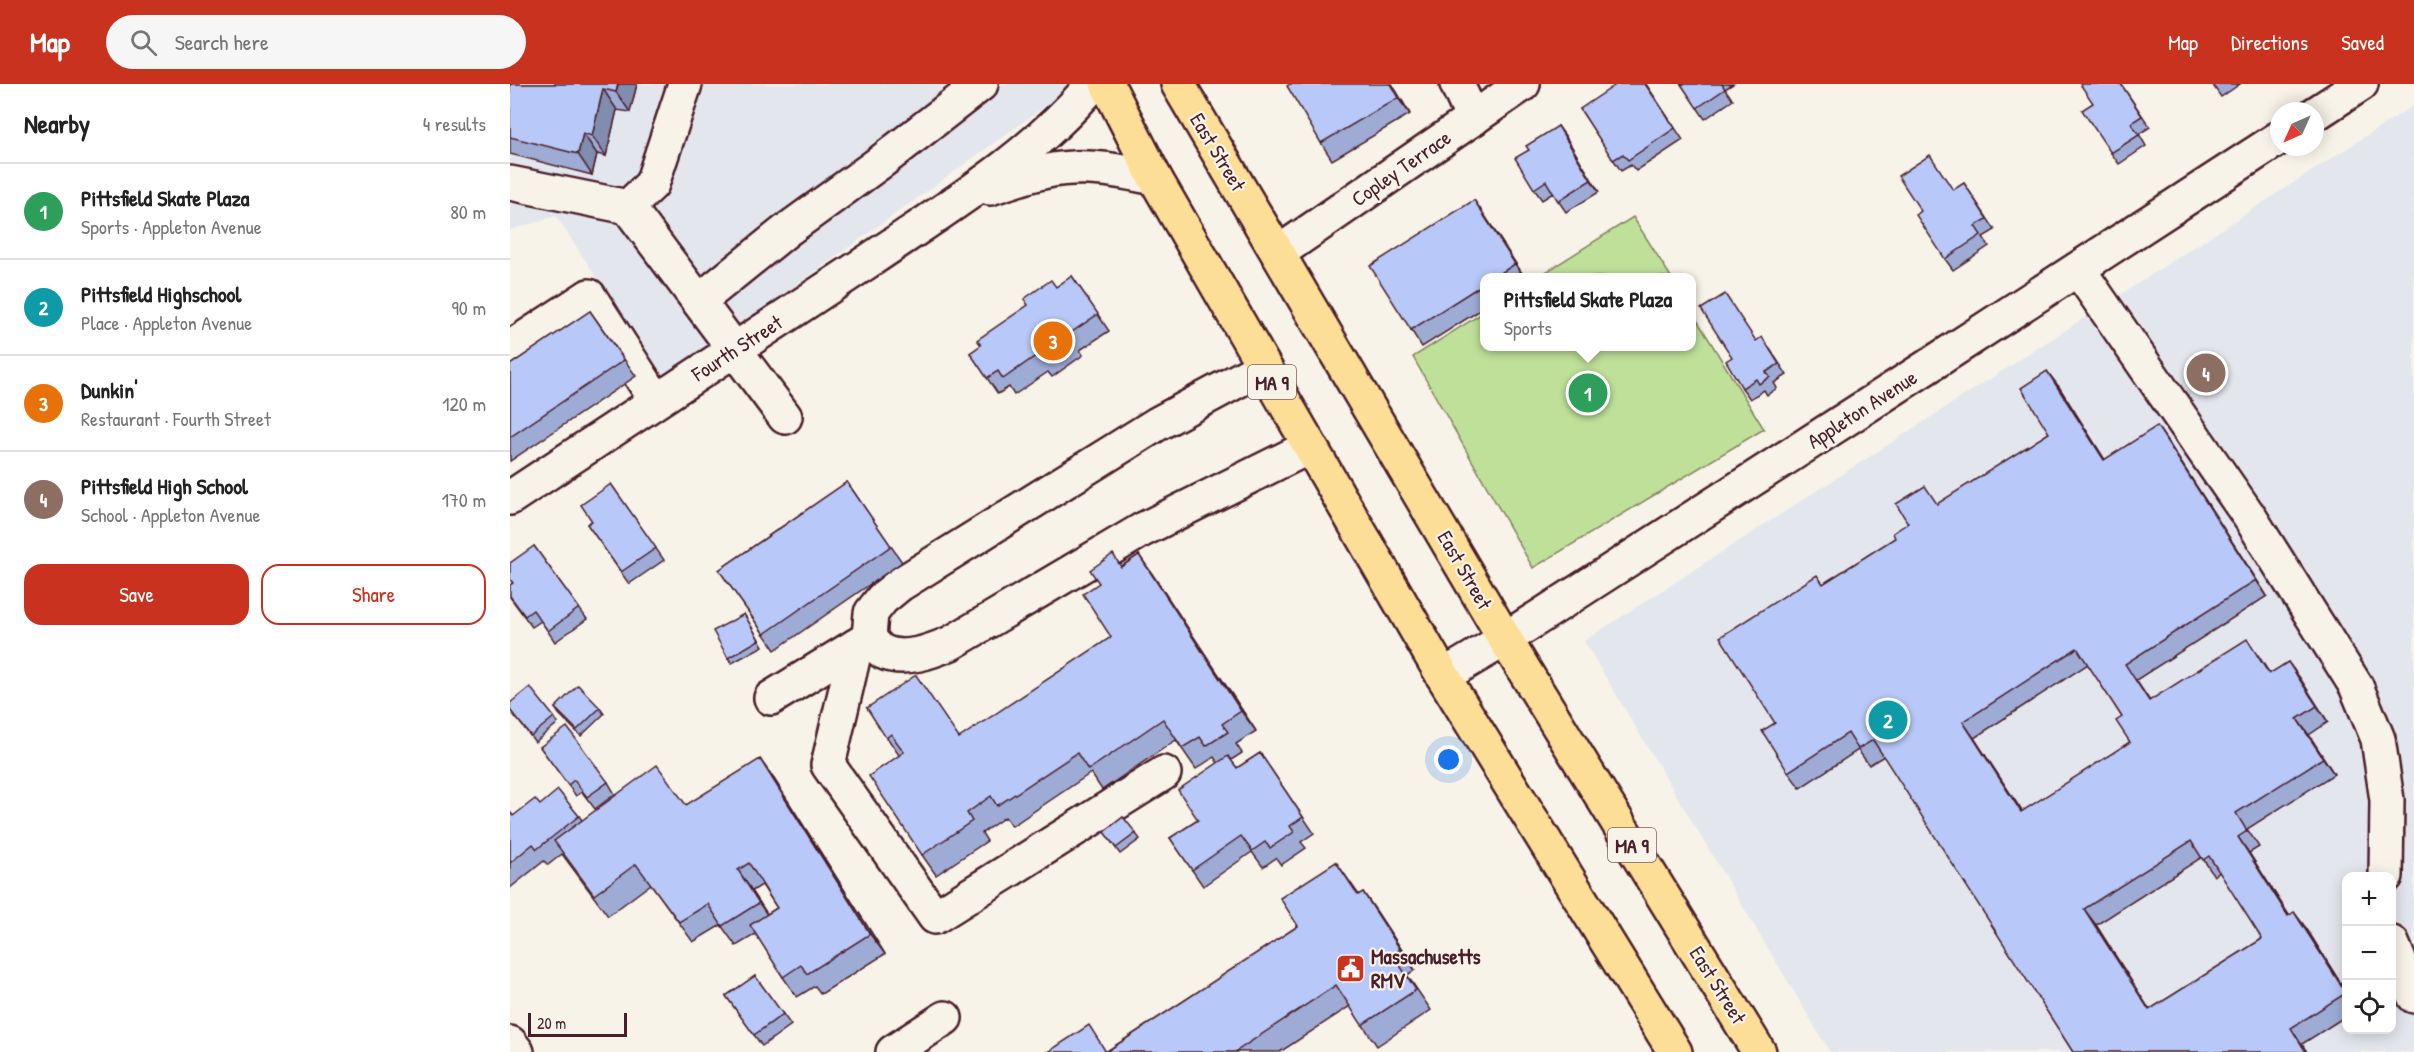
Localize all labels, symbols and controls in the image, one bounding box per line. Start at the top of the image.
search box [106,15,526,69]
text: Map [30,23,70,61]
icon: search [127,26,160,59]
text: Search here [175,27,269,57]
text: Map [2168,28,2198,57]
text: Directions [2231,28,2308,57]
text: Saved [2341,28,2384,57]
north arrow [2270,102,2324,156]
text: Nearby [24,106,90,141]
street label: East Street [1183,107,1253,197]
text: 4 results [423,110,486,137]
street label: Copley Terrace [1345,123,1457,213]
text: Pittsfield Skate Plaza [81,183,250,213]
text: 1 [40,198,47,225]
text: 80 m [450,198,486,225]
text: Sports · Appleton Avenue [81,213,262,240]
popup [1480,273,1696,351]
text: Pittsfield Highschool [81,279,241,309]
text: Pittsfield Skate Plaza [1504,284,1672,314]
text: 2 [39,294,48,321]
text: 90 m [452,294,486,321]
street label: Fourth Street [685,307,789,389]
text: Place · Appleton Avenue [81,309,252,336]
text: Sports [1504,314,1552,341]
pin: 3 [1034,318,1072,364]
pin: 4 [2186,350,2226,396]
street label: Appleton Avenue [1802,363,1922,455]
road number: MA 9 [1248,365,1296,399]
pin: 1 [1568,370,1608,416]
text: Dunkin' [81,375,138,405]
text: 3 [39,390,48,417]
text: 120 m [442,390,486,417]
text: Restaurant · Fourth Street [81,405,271,432]
text: Pittsfield High School [81,471,248,501]
text: 4 [40,486,47,513]
text: 170 m [442,486,486,513]
text: School · Appleton Avenue [81,501,260,528]
street label: East Street [1431,525,1500,615]
button: Save [24,564,249,625]
button: Share [261,564,486,625]
pin: 2 [1868,698,1908,742]
your location [1434,745,1463,774]
road number: MA 9 [1608,828,1656,862]
map controls [2342,872,2396,1034]
button: + [2342,872,2396,926]
button: − [2342,926,2396,980]
street label: East Street [1683,941,1754,1030]
place label: Massachusetts RMV [1371,942,1480,995]
public building icon: Massachusetts RMV [1334,952,1366,984]
button: locate [2342,980,2396,1034]
scale bar [528,1010,627,1038]
text: 20 m [537,1012,566,1034]

